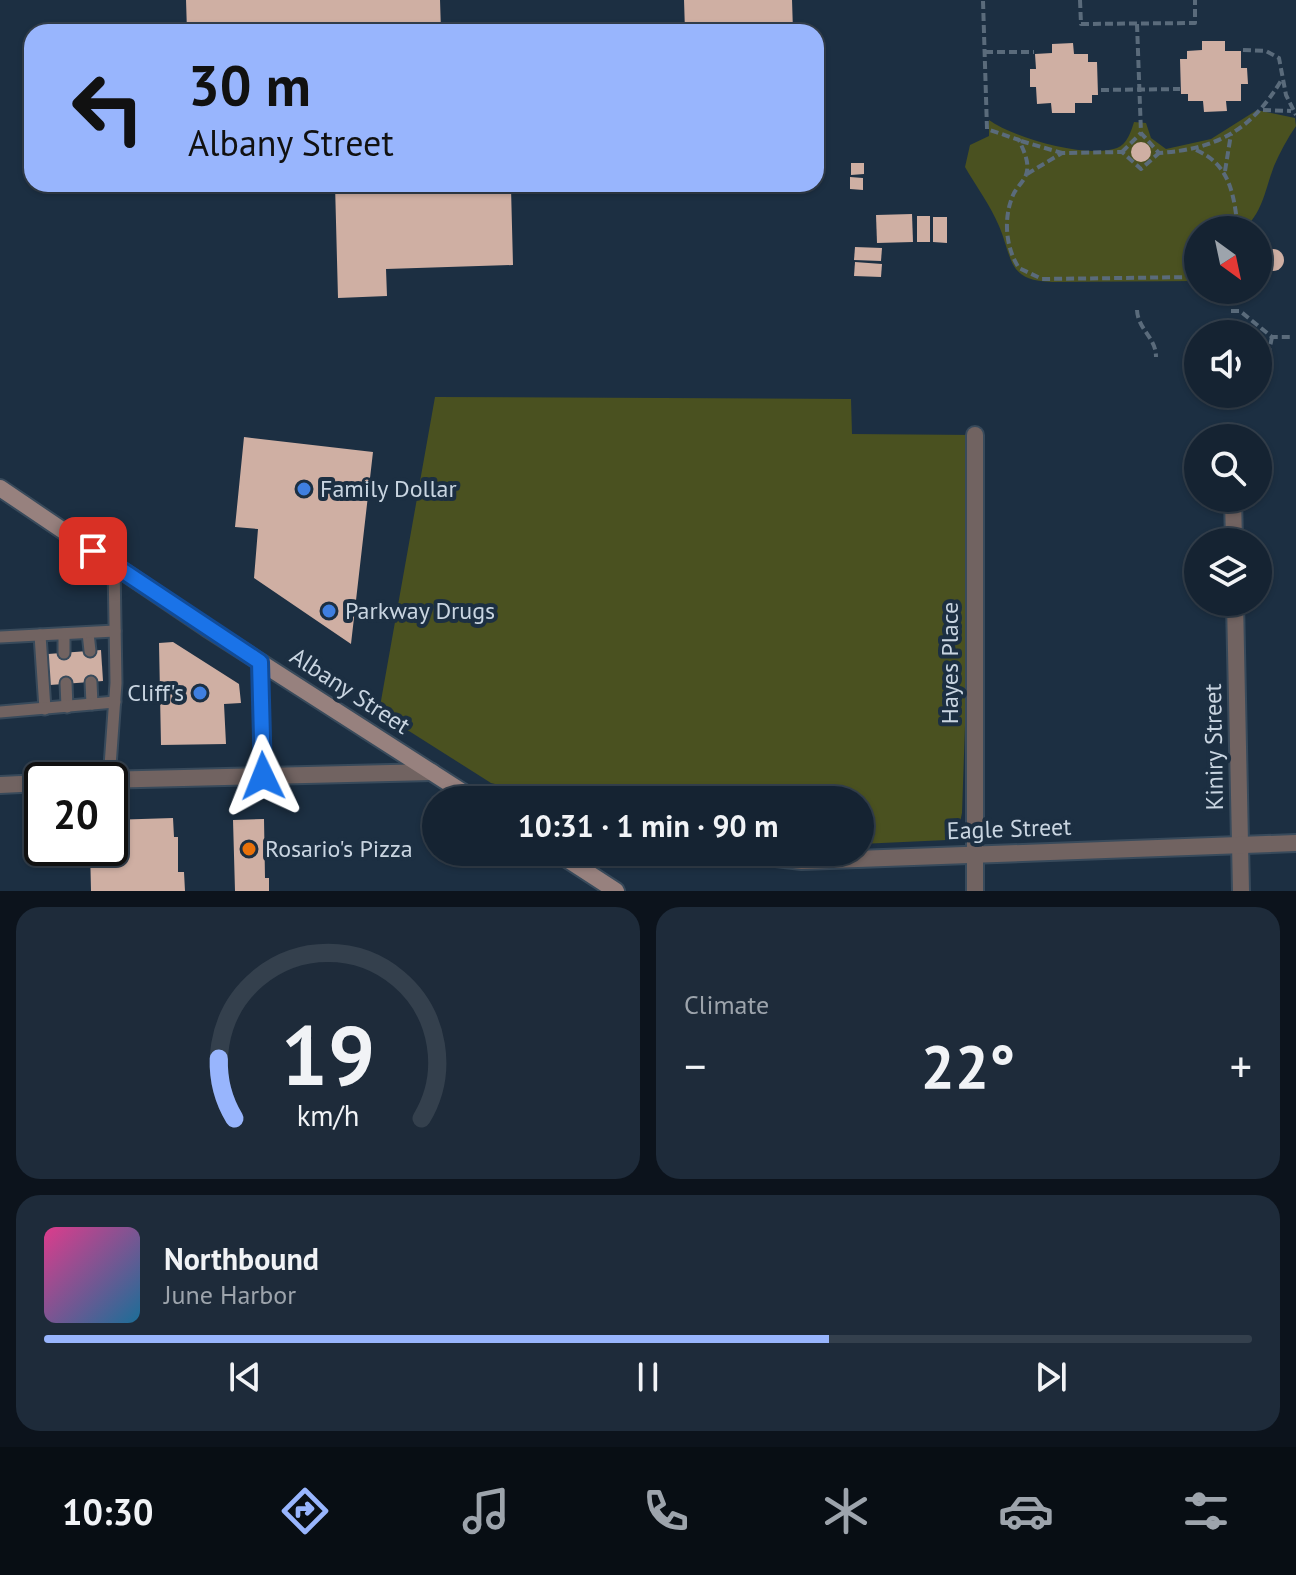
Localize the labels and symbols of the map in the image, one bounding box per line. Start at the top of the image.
north arrow [1184,216,1272,304]
place label: Family Dollar [320,473,457,504]
marker: Family Dollar [295,480,313,498]
pin [59,517,127,585]
place label: Parkway Drugs [345,595,495,626]
marker: Parkway Drugs [320,602,338,620]
street label: Hayes Place [934,602,965,724]
street label: Albany Street [284,640,416,741]
place label: Cliff's [127,677,184,708]
street label: Kiniry Street [1197,683,1230,811]
marker: Cliff's [191,684,209,702]
position arrow [221,734,305,818]
speed limit sign: 20 [24,762,128,866]
street label: Eagle Street [946,811,1072,846]
place label: Rosario's Pizza [265,833,413,864]
marker: Rosario's Pizza [240,840,258,858]

